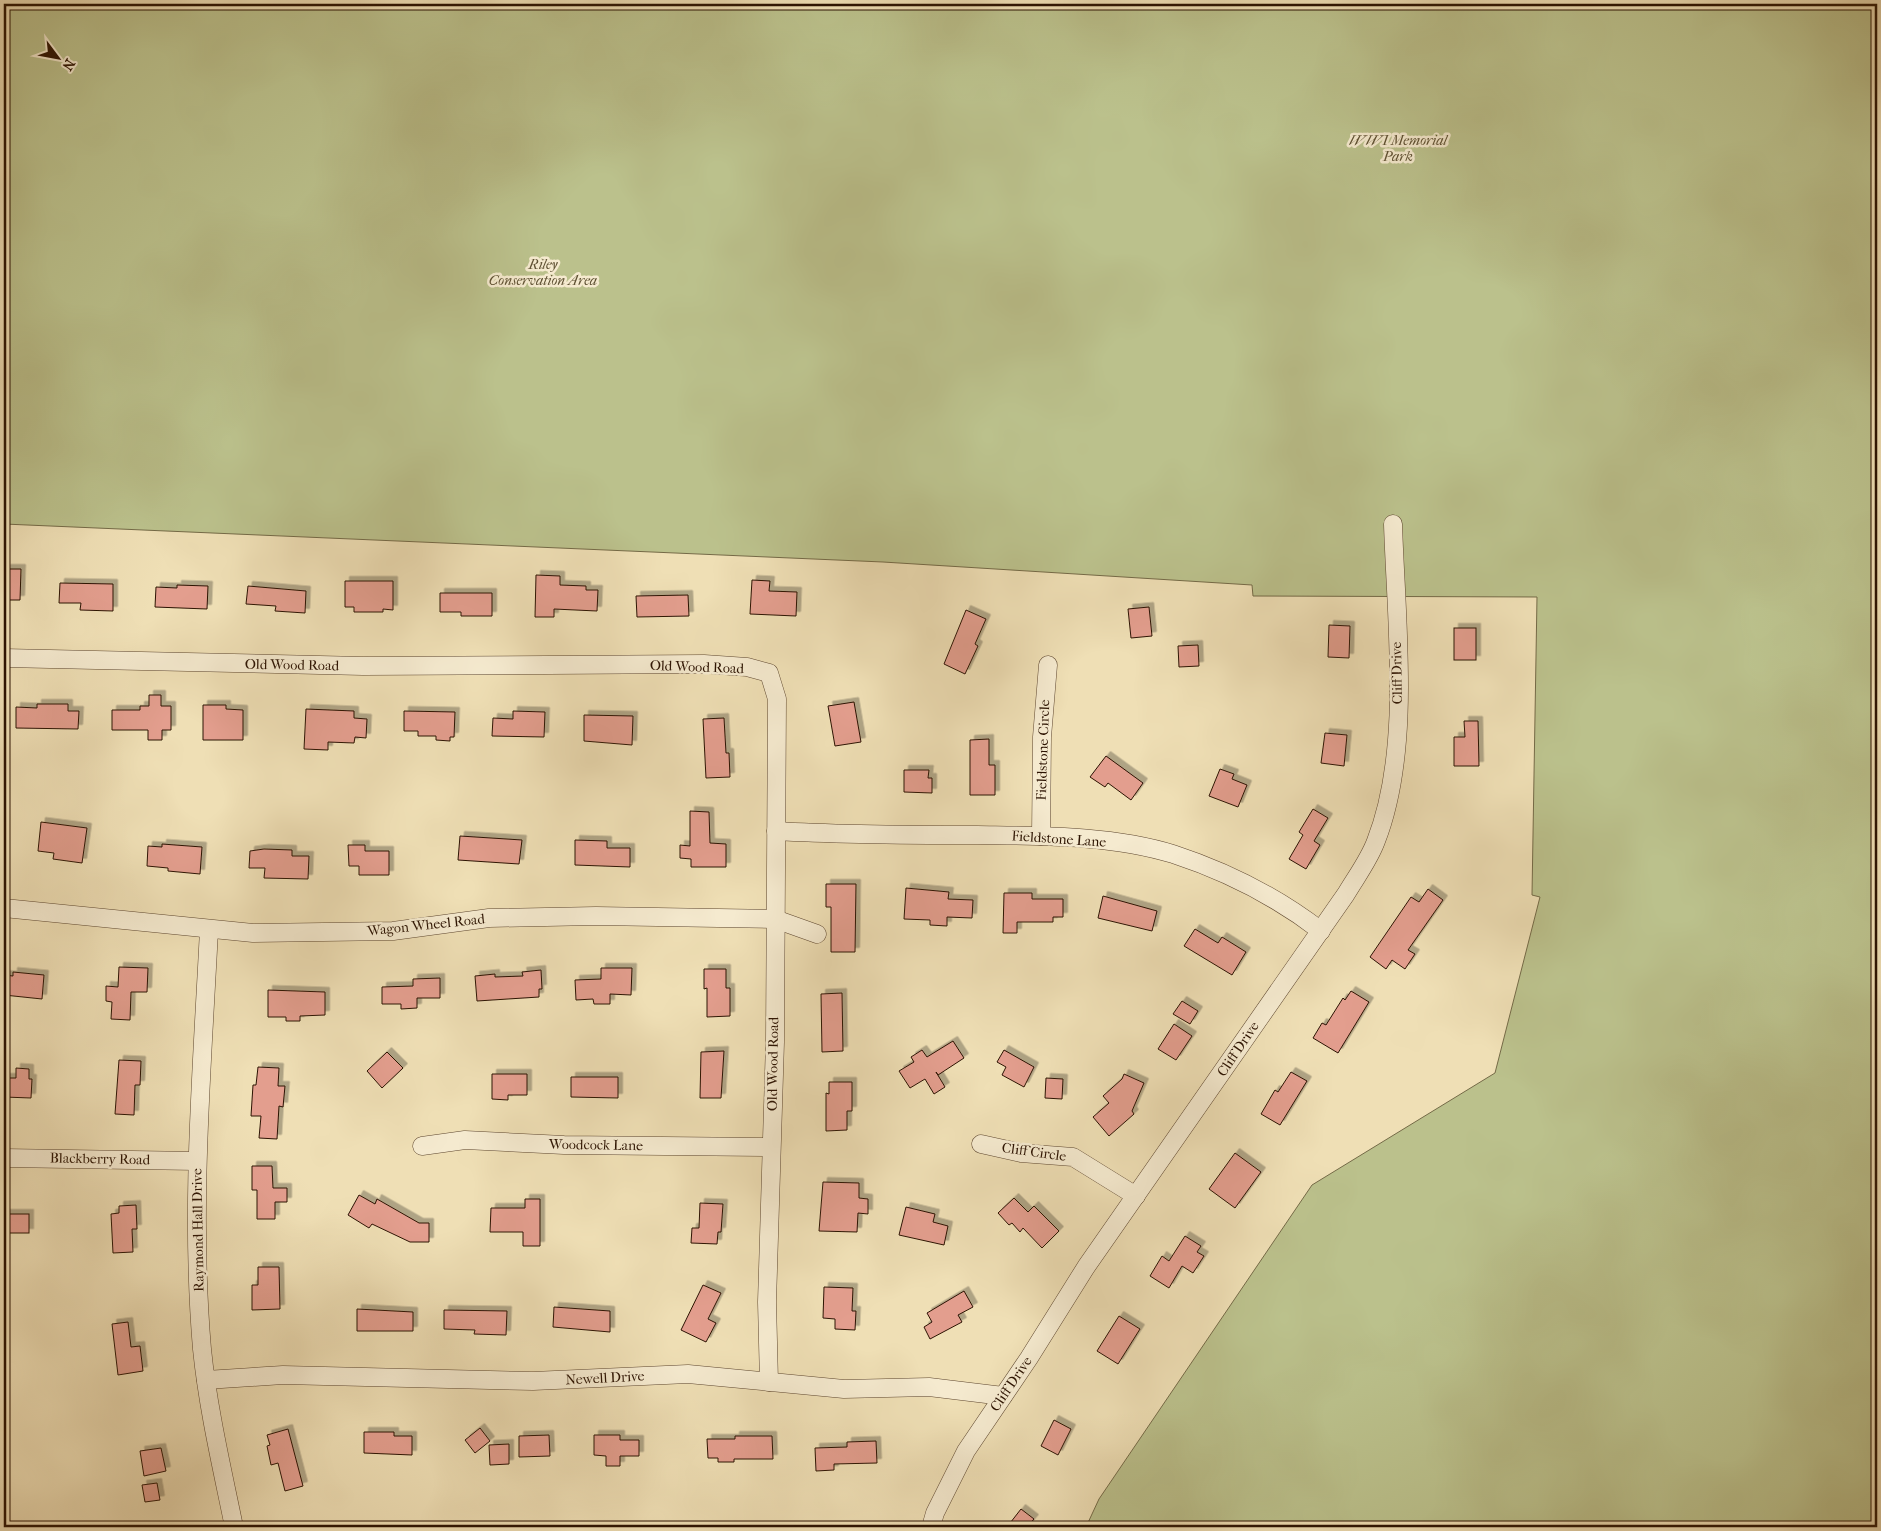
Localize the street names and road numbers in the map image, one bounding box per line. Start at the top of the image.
street label: Cliff Drive [1388,641,1406,705]
street label: Old Wood Road [245,656,340,674]
street label: Old Wood Road [650,657,745,677]
street label: Fieldstone Circle [1033,699,1053,801]
street label: Fieldstone Lane [1011,827,1107,851]
street label: Wagon Wheel Road [365,910,486,940]
street label: Old Wood Road [764,1016,782,1111]
street label: Cliff Drive [1213,1018,1263,1080]
street label: Woodcock Lane [548,1136,643,1154]
street label: Cliff Circle [1001,1139,1067,1165]
street label: Blackberry Road [50,1150,151,1168]
street label: Raymond Hall Drive [188,1168,208,1292]
street label: Cliff Drive [986,1353,1036,1415]
street label: Newell Drive [565,1367,645,1389]

